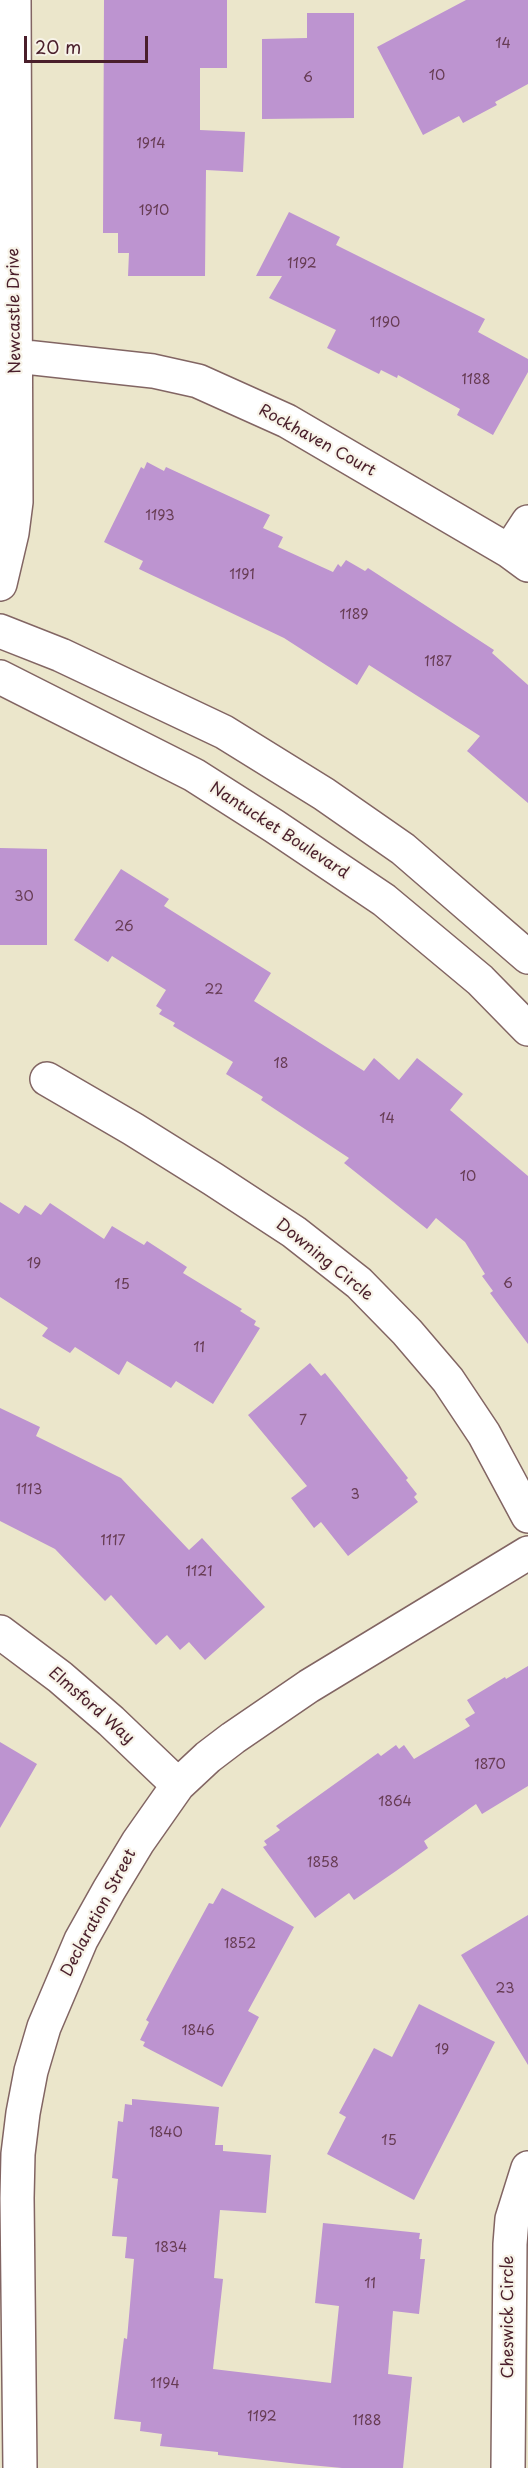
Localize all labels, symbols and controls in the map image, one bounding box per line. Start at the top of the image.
scale bar [27,24,152,62]
text: 20 m [35,33,81,60]
house number: 14 [495,36,511,52]
house number: 10 [429,68,445,84]
house number: 6 [303,70,313,86]
house number: 1914 [136,136,166,152]
house number: 1910 [139,203,169,219]
street label: Newcastle Drive [4,248,26,374]
house number: 1192 [287,256,317,272]
house number: 1190 [370,315,400,331]
house number: 1188 [461,372,491,388]
street label: Rockhaven Court [255,401,379,481]
house number: 1193 [145,508,175,524]
house number: 1191 [229,567,255,583]
house number: 1189 [339,607,369,623]
house number: 1187 [424,654,452,670]
street label: Nantucket Boulevard [206,779,352,883]
house number: 30 [14,889,34,905]
house number: 26 [114,919,134,935]
house number: 22 [205,982,223,998]
house number: 18 [273,1056,289,1072]
house number: 14 [379,1111,395,1127]
house number: 10 [460,1169,476,1185]
street label: Downing Circle [271,1215,377,1305]
house number: 19 [27,1256,41,1272]
house number: 6 [503,1276,513,1292]
house number: 15 [114,1277,130,1293]
house number: 11 [193,1340,205,1356]
house number: 7 [299,1413,307,1429]
house number: 1113 [16,1482,42,1498]
house number: 3 [350,1487,360,1503]
house number: 1117 [101,1533,125,1549]
house number: 1121 [186,1564,212,1580]
street label: Elmsford Way [44,1664,138,1748]
house number: 1870 [474,1757,506,1773]
house number: 1864 [378,1794,412,1810]
street label: Declaration Street [57,1846,141,1980]
house number: 1858 [307,1855,339,1871]
house number: 1852 [224,1936,256,1952]
house number: 23 [496,1981,514,1997]
house number: 1846 [181,2023,215,2039]
house number: 19 [435,2042,449,2058]
house number: 1840 [149,2125,183,2141]
house number: 15 [381,2133,397,2149]
house number: 1834 [155,2240,187,2256]
street label: Cheswick Circle [499,2256,519,2378]
house number: 11 [364,2276,376,2292]
house number: 1194 [150,2376,180,2392]
house number: 1192 [247,2409,277,2425]
house number: 1188 [352,2413,382,2429]

